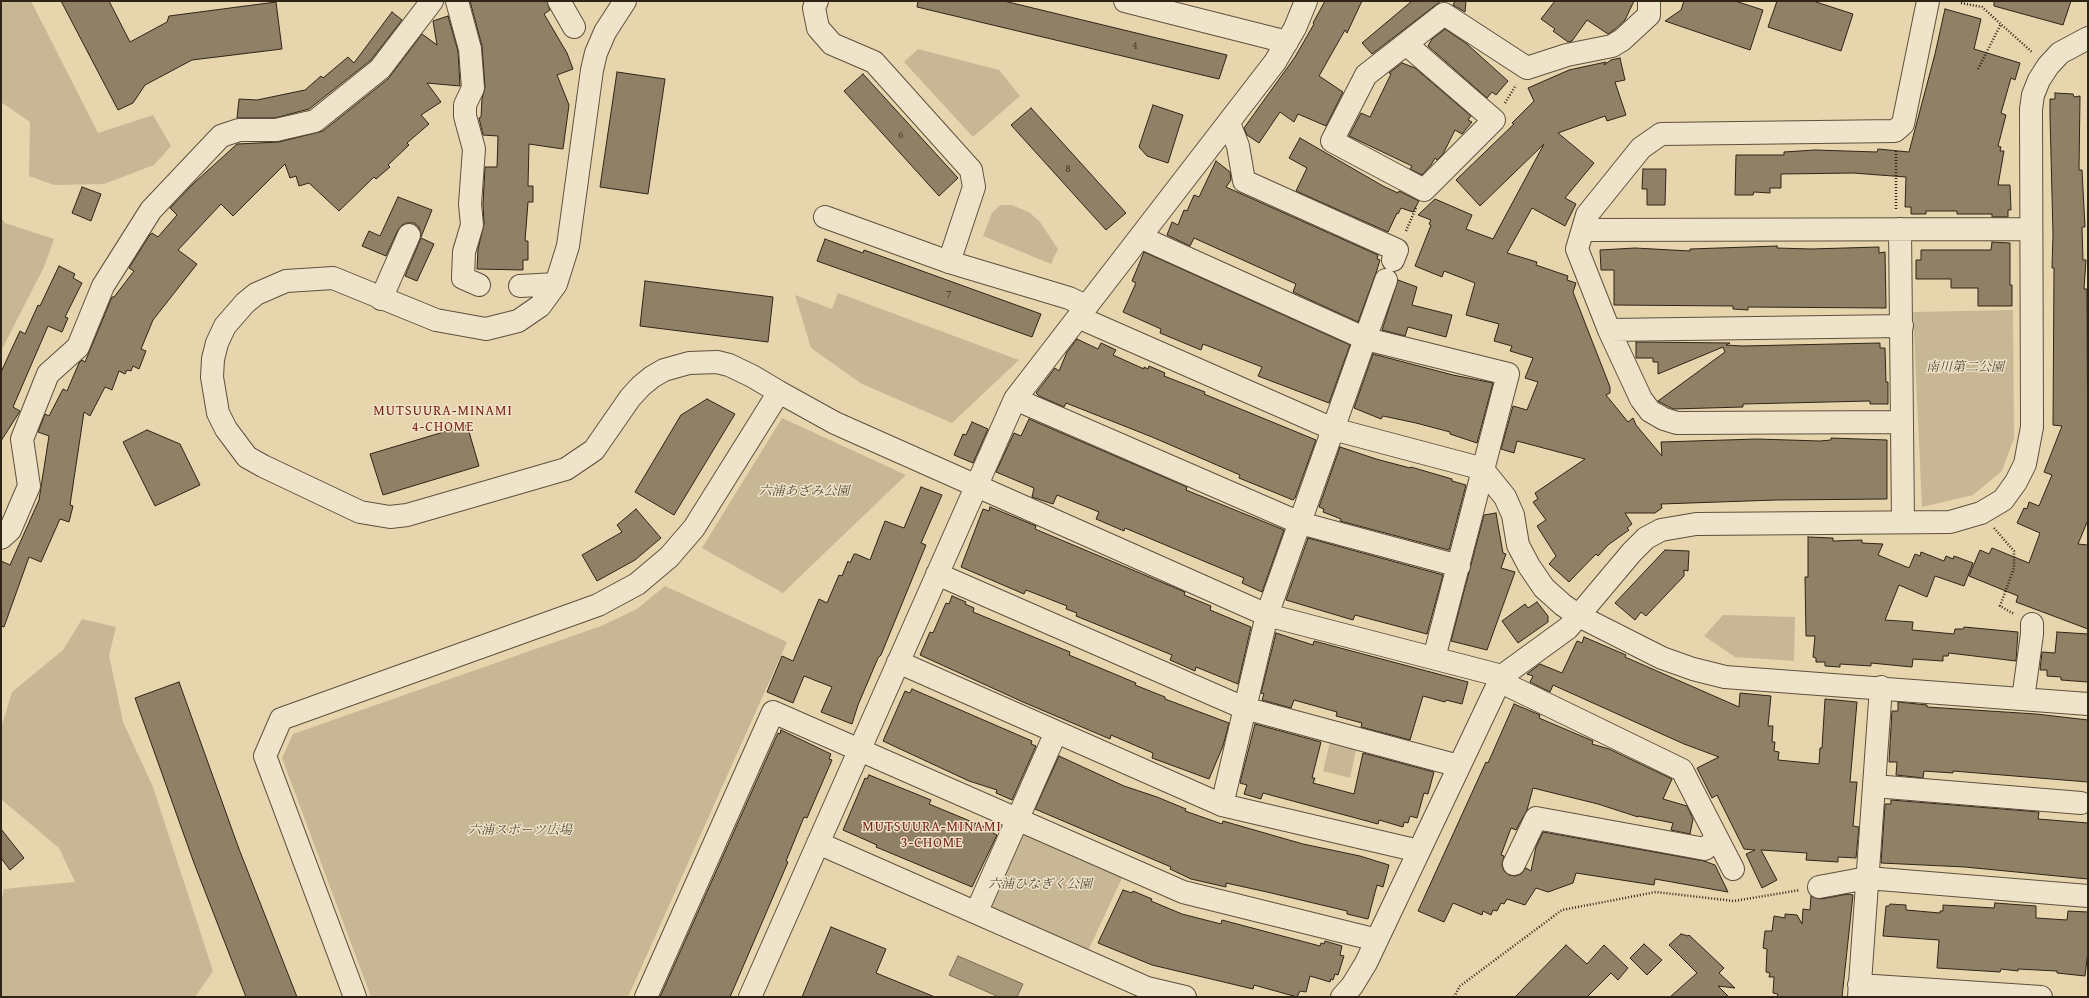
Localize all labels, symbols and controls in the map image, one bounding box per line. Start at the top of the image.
house number: 4 [1132,39,1138,53]
house number: 6 [898,128,904,142]
house number: 8 [1065,162,1071,176]
house number: 7 [946,287,952,301]
park label: 南川第二公園 [1926,360,2004,376]
district label: MUTSUURA-MINAMI 4-CHOME [373,403,513,436]
park label: 六浦あざみ公園 [759,484,849,500]
district label: MUTSUURA-MINAMI 3-CHOME [862,819,1002,852]
park label: 六浦スポーツ広場 [468,823,572,839]
park label: 六浦ひなぎく公園 [988,877,1092,893]

